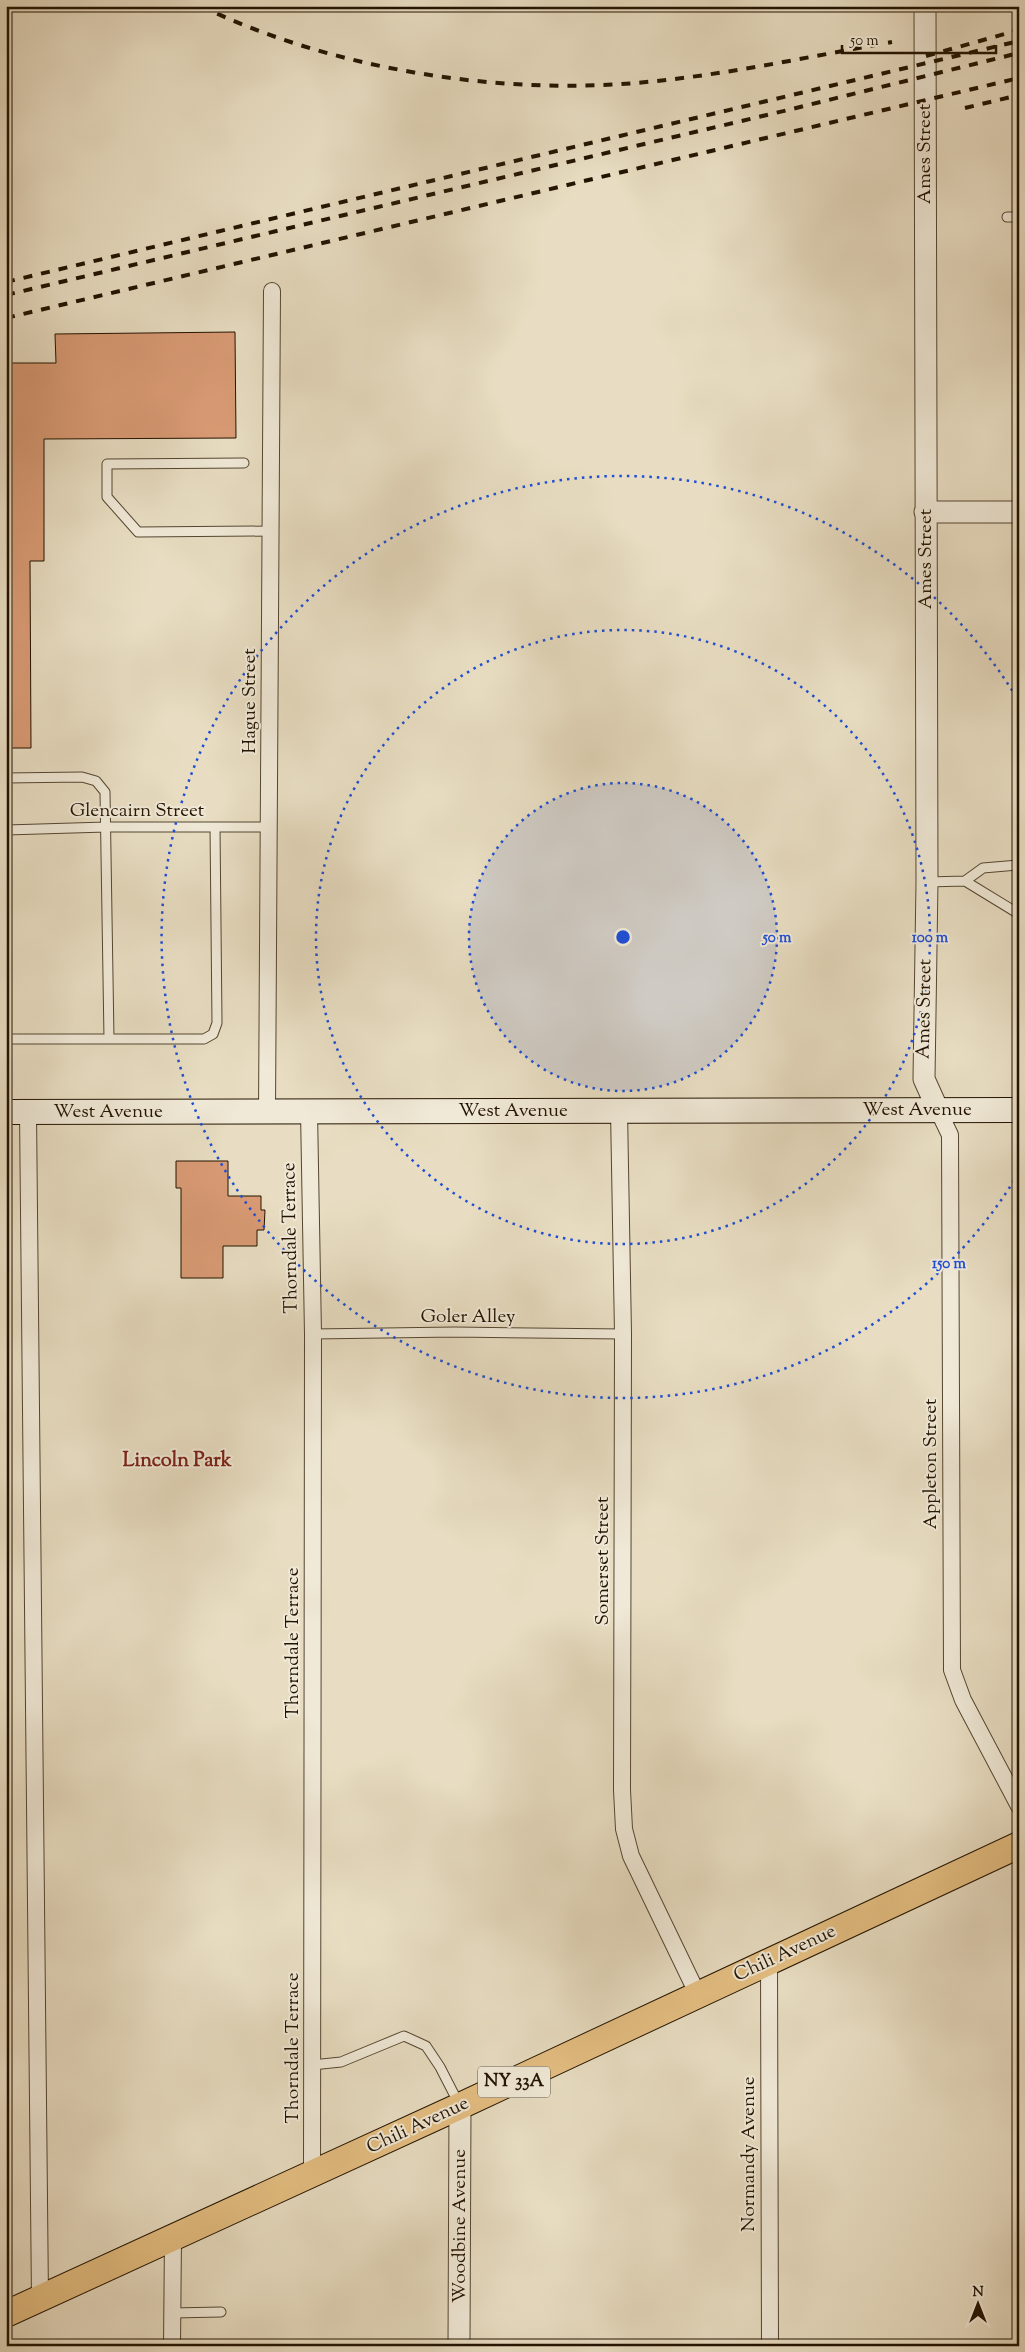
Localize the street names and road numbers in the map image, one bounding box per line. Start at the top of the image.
street label: Ames Street [912,103,939,204]
street label: Ames Street [913,508,940,609]
street label: Hague Street [237,648,264,754]
street label: Glencairn Street [70,798,205,825]
street label: Ames Street [911,958,939,1059]
street label: West Avenue [862,1097,972,1124]
street label: West Avenue [458,1098,568,1125]
street label: West Avenue [53,1099,163,1126]
street label: Thorndale Terrace [276,1162,306,1314]
street label: Goler Alley [421,1304,516,1331]
street label: Appleton Street [918,1398,945,1530]
street label: Somerset Street [590,1496,617,1626]
street label: Thorndale Terrace [280,1567,307,1719]
street label: Chili Avenue [729,1918,841,1990]
street label: Thorndale Terrace [280,1972,307,2124]
road number: NY 33A [478,2066,550,2098]
street label: Normandy Avenue [736,2076,763,2232]
street label: Chili Avenue [362,2090,474,2162]
street label: Woodbine Avenue [447,2149,474,2303]

